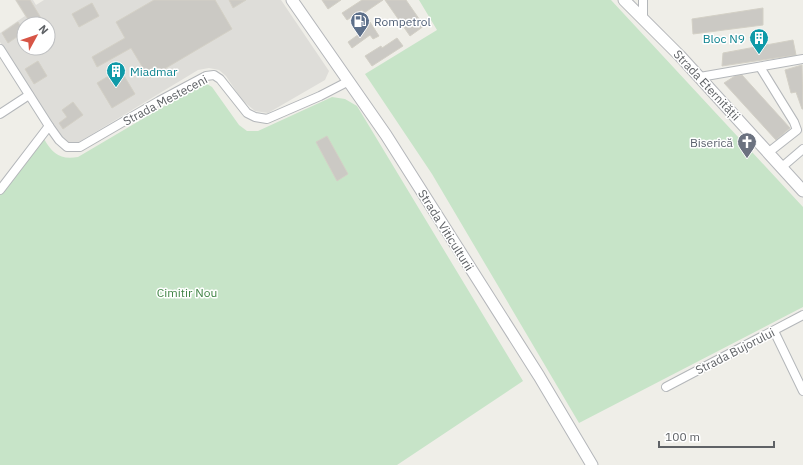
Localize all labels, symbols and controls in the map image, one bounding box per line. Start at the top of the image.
fuel station icon: Rompetrol [349,10,371,38]
place label: Rompetrol [374,14,431,29]
north arrow [16,16,56,56]
text: N [36,22,52,37]
building icon: Bloc N9 [748,27,770,55]
place label: Bloc N9 [703,31,745,46]
street label: Strada Eternității [670,47,744,123]
building icon: Miadmar [105,60,127,88]
place label: Miadmar [130,64,178,79]
street label: Strada Mesteceni [120,71,210,129]
church icon: Biserică [736,131,758,159]
place label: Biserică [690,135,734,150]
street label: Strada Viticulturii [415,187,477,273]
park label: Cimitir Nou [157,285,217,300]
street label: Strada Bujorului [693,325,777,377]
scale bar [659,423,774,449]
text: 100 m [665,429,700,444]

